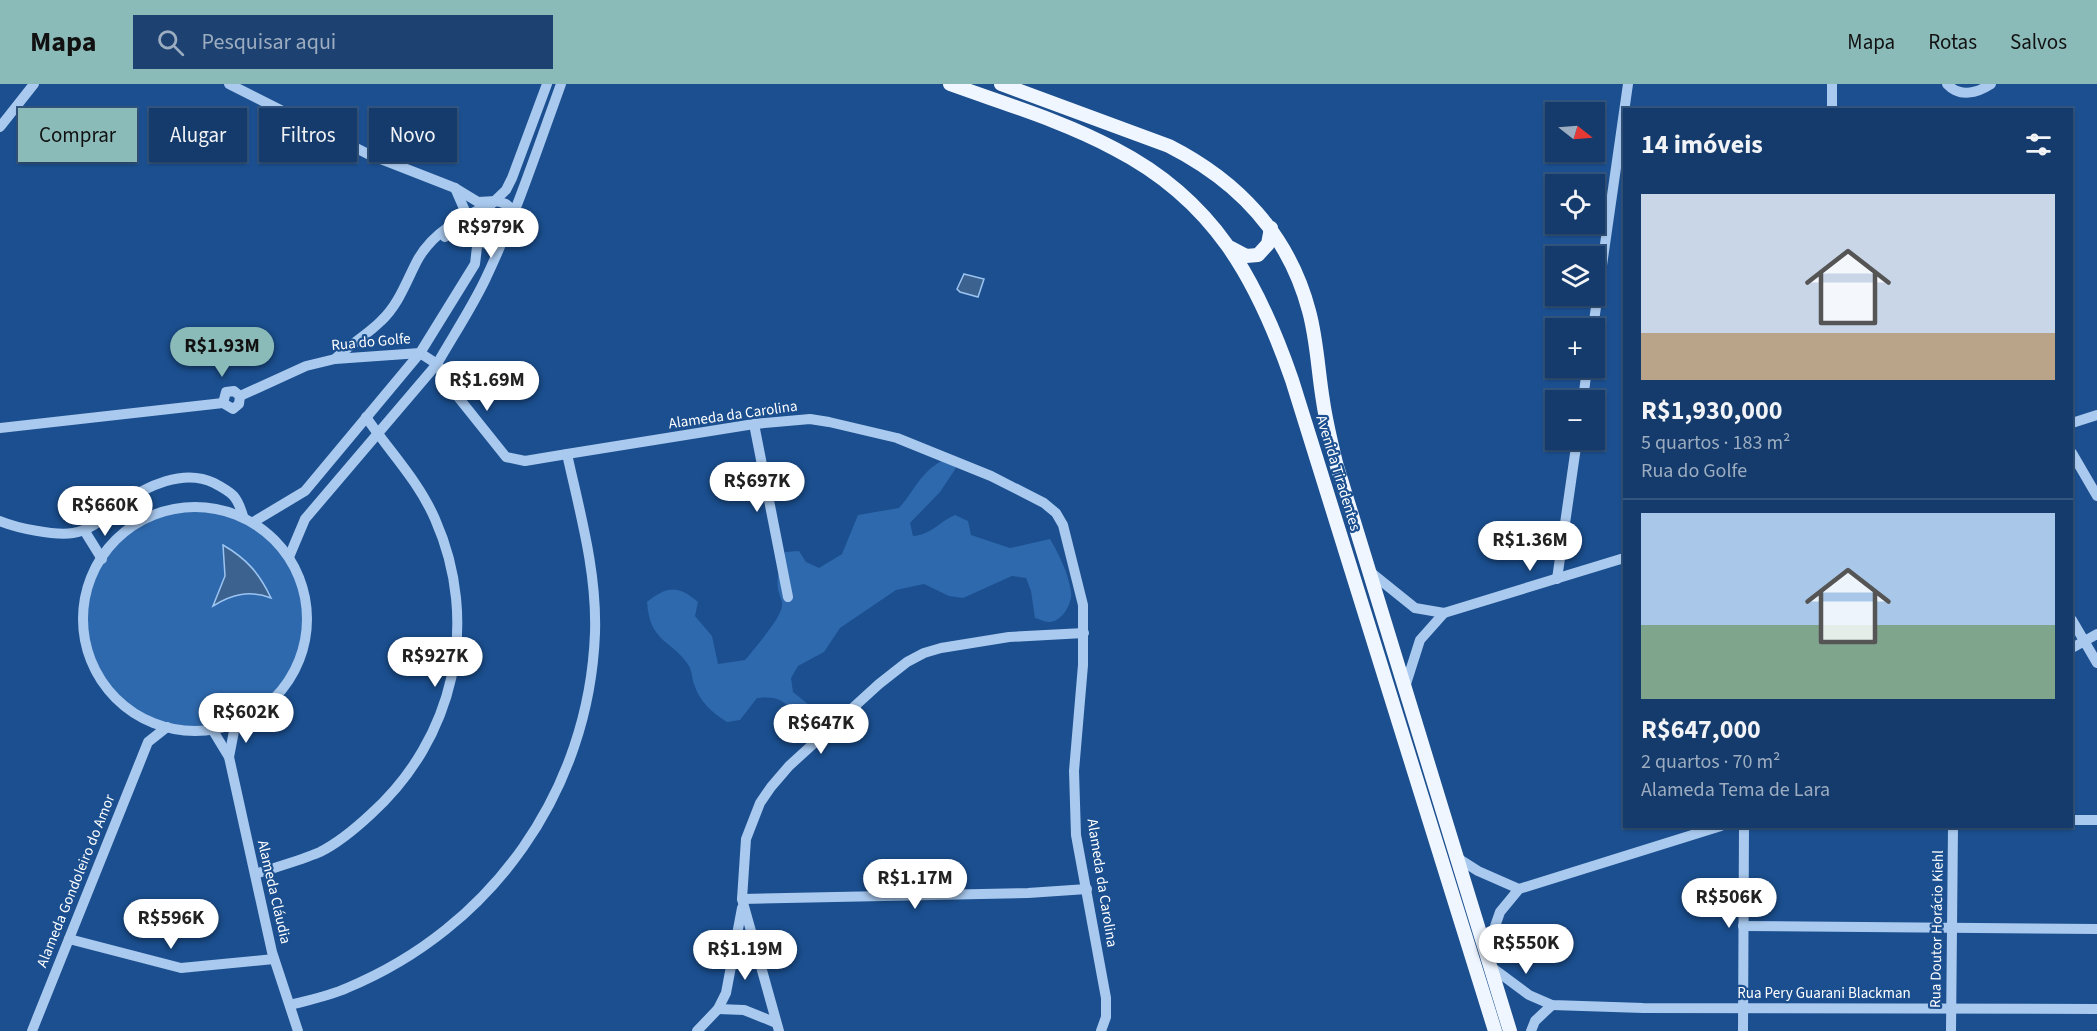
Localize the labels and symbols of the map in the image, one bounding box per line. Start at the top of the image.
north arrow [1545,102,1605,162]
pin: R$979K [442,208,540,259]
pin: R$1.93M [167,327,277,378]
street label: Rua do Golfe [330,328,412,356]
pin: R$1.69M [432,361,542,412]
street label: Alameda da Carolina [667,396,799,434]
street label: Avenida Tiradentes [1310,413,1366,533]
pin: R$697K [708,462,806,513]
pin: R$660K [56,486,154,537]
pin: R$1.36M [1475,521,1585,572]
pin: R$927K [386,637,484,688]
pin: R$602K [197,693,295,744]
pin: R$647K [772,704,870,755]
street label: Alameda Gondoleiro do Amor [32,791,121,971]
street label: Alameda da Carolina [1081,817,1123,949]
street label: Alameda Cláudia [252,838,296,946]
street label: Rua Doutor Horácio Kiehl [1925,850,1949,1008]
pin: R$1.17M [860,859,970,910]
pin: R$506K [1680,878,1778,929]
pin: R$596K [122,899,220,950]
pin: R$550K [1477,924,1575,975]
pin: R$1.19M [690,930,800,981]
street label: Rua Pery Guarani Blackman [1737,983,1911,1004]

